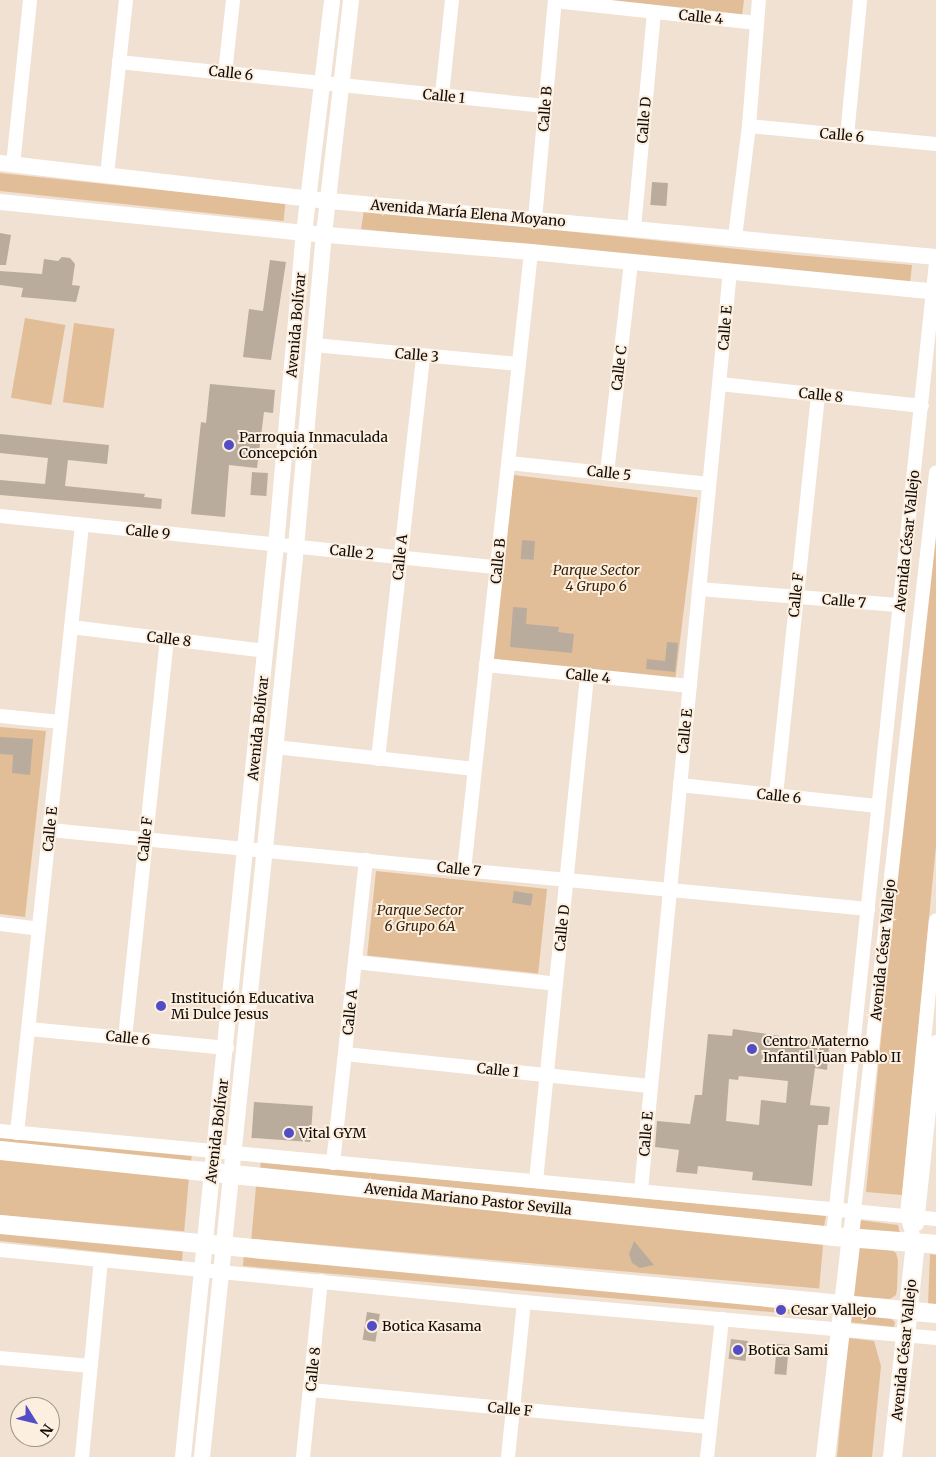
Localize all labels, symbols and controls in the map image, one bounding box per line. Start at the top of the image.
street label: Calle 4 [678,6,724,28]
street label: Calle 6 [208,62,254,84]
street label: Calle 1 [422,85,466,107]
street label: Calle B [535,86,555,132]
street label: Calle D [634,96,654,144]
street label: Calle 6 [819,125,865,145]
street label: Avenida María Elena Moyano [370,196,566,230]
street label: Avenida Bolívar [283,272,309,378]
street label: Calle E [715,305,735,351]
street label: Calle C [608,344,630,392]
street label: Calle 3 [394,345,440,365]
street label: Calle 8 [798,384,844,406]
place label: Parroquia Inmaculada Concepción [239,429,388,462]
marker: Parroquia Inmaculada Concepción [223,439,235,451]
street label: Calle 5 [586,462,632,484]
street label: Avenida César Vallejo [891,469,923,613]
street label: Calle 9 [125,521,171,543]
street label: Calle A [389,533,411,581]
street label: Calle B [487,537,509,585]
street label: Calle 2 [329,541,375,563]
park label: Parque Sector 4 Grupo 6 [553,562,639,594]
street label: Calle F [785,572,807,618]
street label: Calle 7 [821,591,867,611]
street label: Calle 8 [146,628,192,650]
street label: Calle 4 [565,665,611,687]
street label: Avenida Bolívar [244,675,272,781]
street label: Calle E [674,708,696,754]
street label: Calle 6 [756,785,802,807]
street label: Calle E [39,806,61,852]
street label: Calle F [134,816,156,862]
street label: Calle 7 [436,858,482,880]
street label: Avenida César Vallejo [867,878,899,1022]
park label: Parque Sector 6 Grupo 6A [377,902,463,934]
street label: Calle D [551,904,573,952]
street label: Calle A [339,988,361,1036]
place label: Institución Educativa Mi Dulce Jesus [171,990,314,1022]
marker: Institución Educativa Mi Dulce Jesus [155,1000,167,1012]
street label: Calle 6 [105,1027,151,1049]
place label: Centro Materno Infantil Juan Pablo II [763,1033,901,1066]
marker: Centro Materno Infantil Juan Pablo II [745,1042,759,1056]
street label: Calle 1 [476,1059,520,1081]
street label: Avenida Bolívar [202,1078,232,1184]
street label: Calle E [636,1111,656,1157]
place label: Vital GYM [299,1125,366,1141]
marker: Vital GYM [283,1127,295,1139]
street label: Avenida Mariano Pastor Sevilla [363,1180,573,1218]
street label: Avenida César Vallejo [888,1278,920,1422]
place label: Cesar Vallejo [791,1302,876,1318]
marker: Cesar Vallejo [775,1304,787,1316]
place label: Botica Kasama [382,1318,481,1334]
marker: Botica Kasama [366,1320,378,1332]
place label: Botica Sami [748,1342,828,1358]
marker: Botica Sami [732,1344,744,1356]
street label: Calle 8 [302,1346,324,1392]
north arrow [10,1397,60,1447]
street label: Calle F [487,1399,533,1419]
text: N [36,1420,57,1440]

